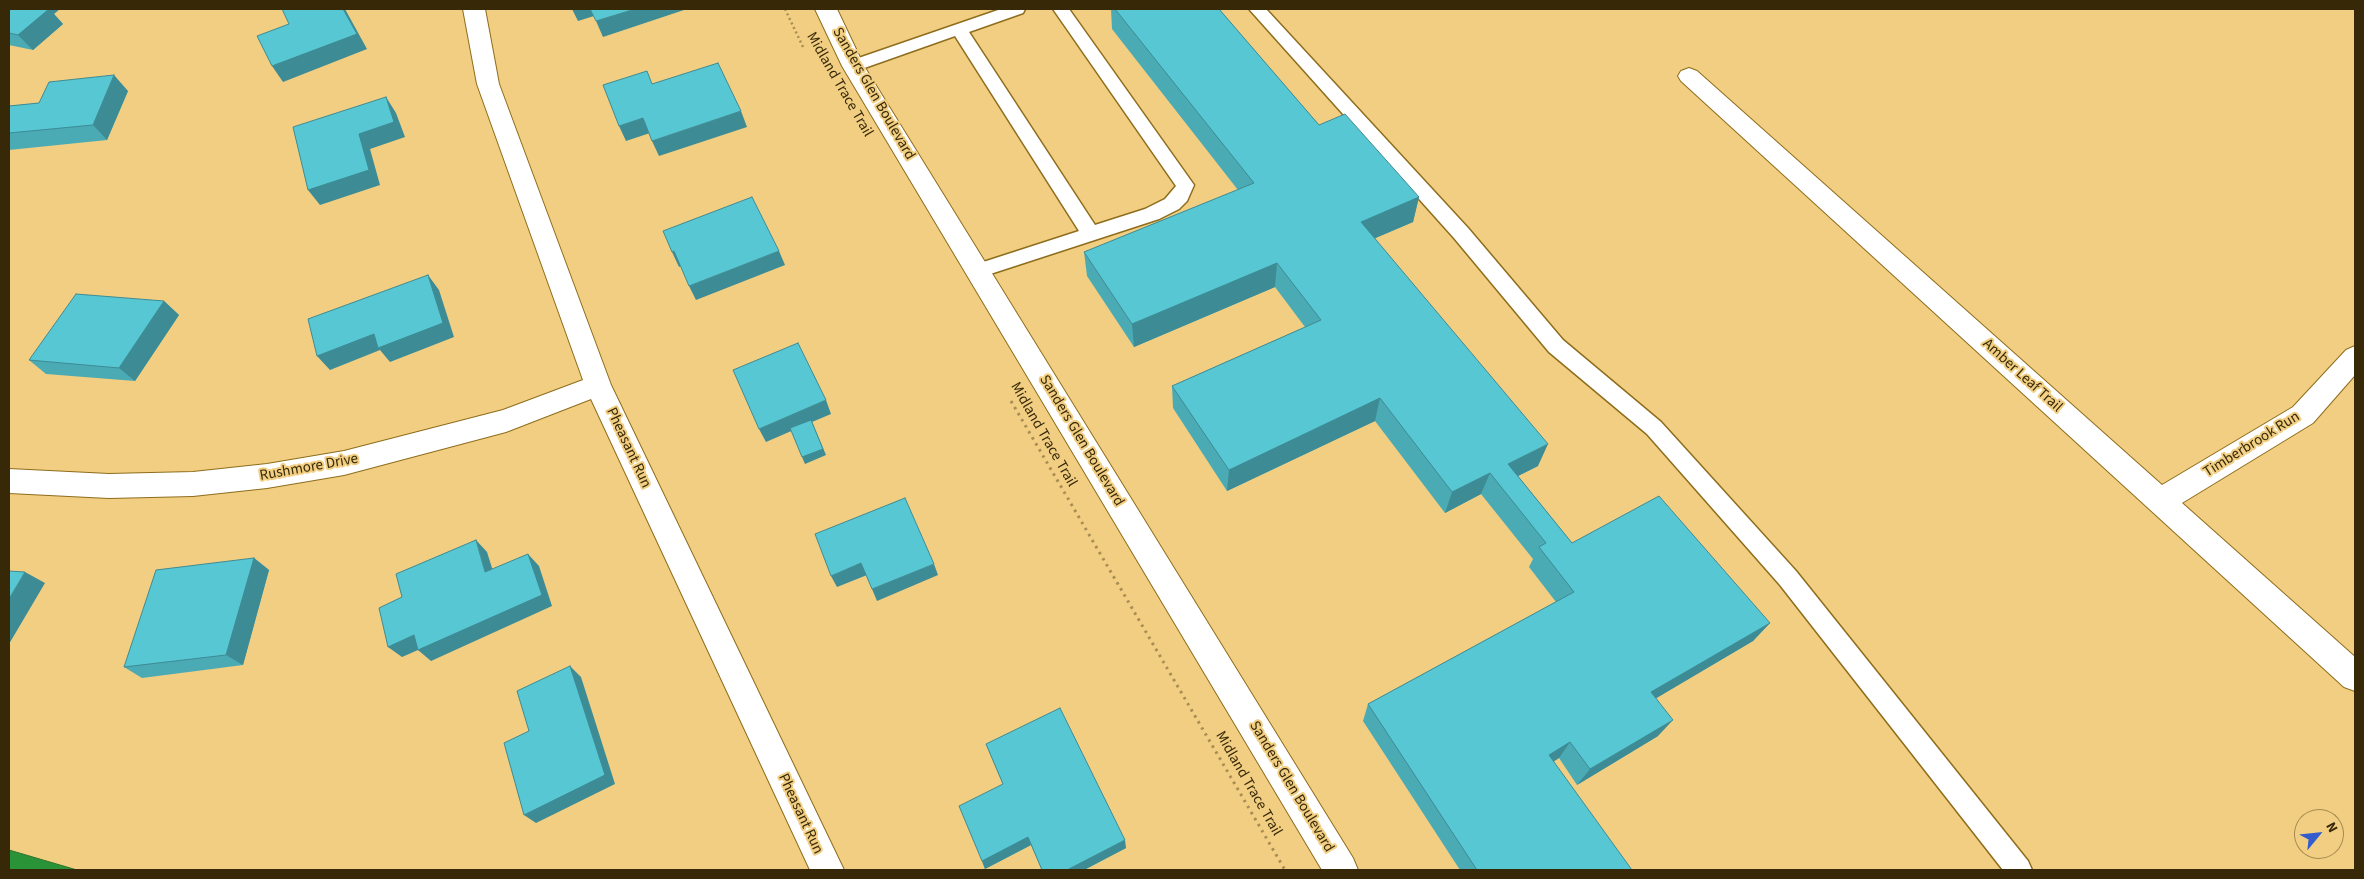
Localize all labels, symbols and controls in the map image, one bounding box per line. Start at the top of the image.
street label: Sanders Glen Boulevard [828,25,918,163]
street label: Midland Trace Trail [802,29,876,141]
street label: Amber Leaf Trail [1978,335,2066,417]
street label: Sanders Glen Boulevard [1035,372,1127,510]
street label: Midland Trace Trail [1006,379,1080,491]
street label: Pheasant Run [602,405,654,491]
street label: Timberbrook Run [2201,408,2303,482]
street label: Rushmore Drive [258,450,360,486]
street label: Sanders Glen Boulevard [1245,718,1337,856]
street label: Midland Trace Trail [1211,728,1285,840]
street label: Pheasant Run [774,771,826,857]
north arrow [2294,809,2344,859]
text: N [2320,819,2342,836]

